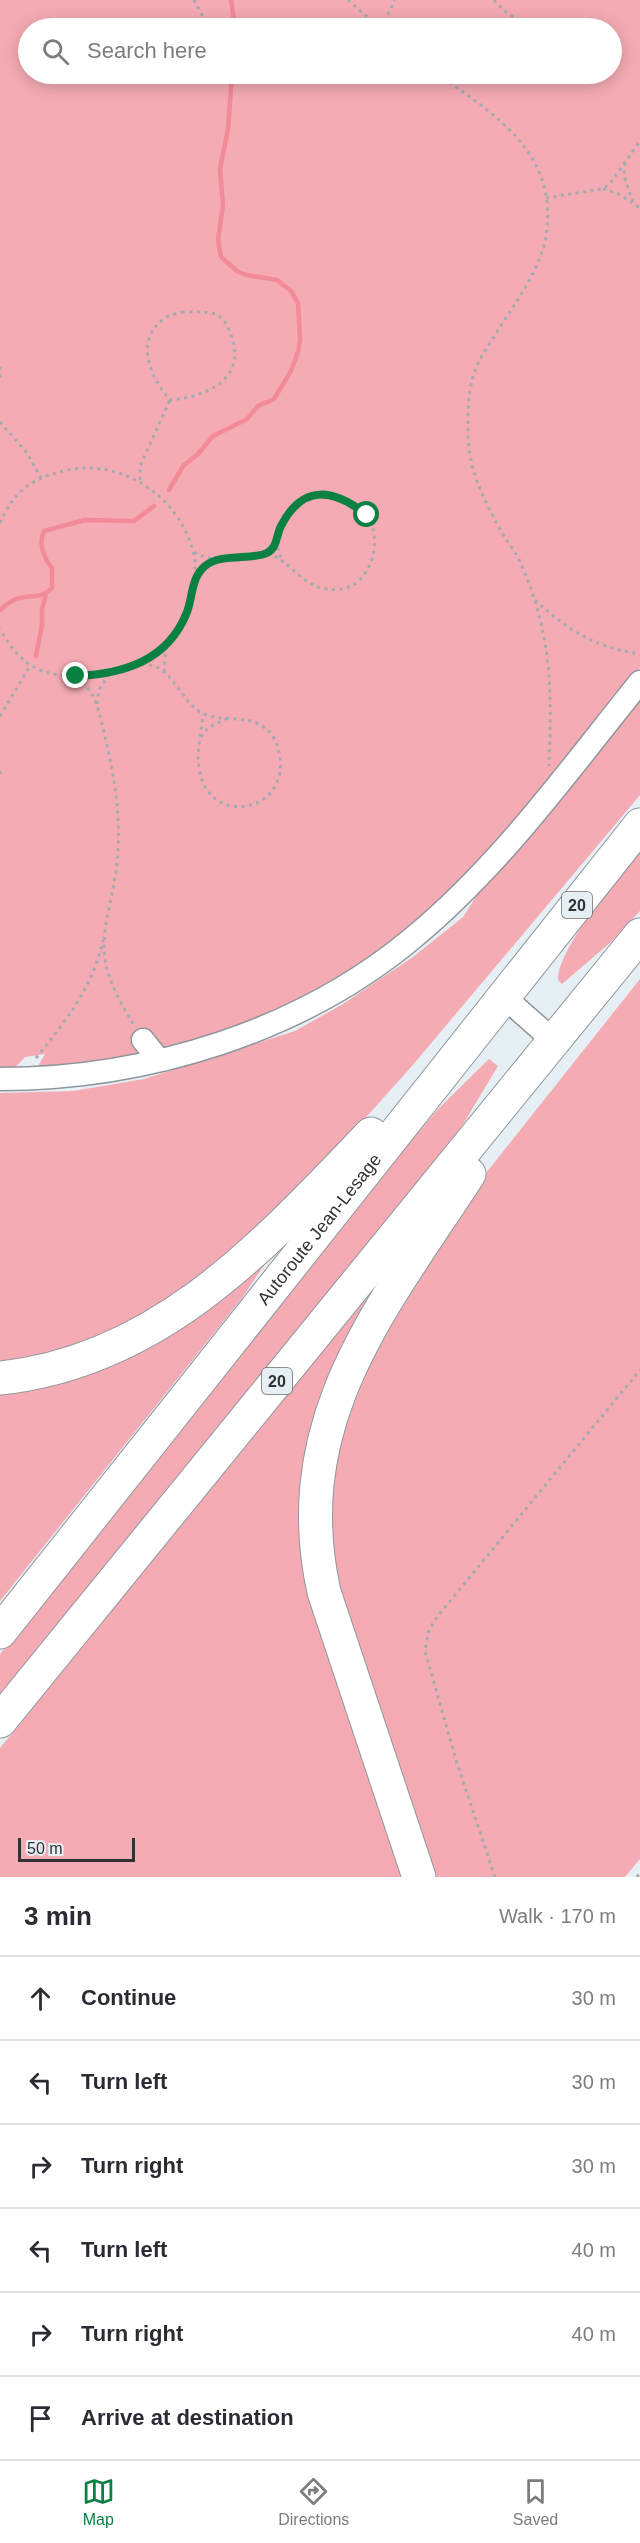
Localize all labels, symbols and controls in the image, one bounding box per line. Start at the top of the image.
search box [18,18,622,84]
icon: search [39,35,72,68]
text: Search here [87,38,207,63]
route start [353,501,379,527]
route end [62,662,88,688]
road number: 20 [562,892,592,918]
street label: Autoroute Jean-Lesage [253,1150,385,1309]
road number: 20 [262,1368,292,1394]
scale bar [18,1835,135,1862]
text: 50 m [27,1840,63,1857]
text: 3 min [24,1901,92,1931]
text: Walk · 170 m [499,1905,616,1927]
icon: ahead [24,1982,57,2015]
text: Continue [81,1985,176,2010]
text: 30 m [572,1987,616,2009]
icon: left [24,2066,57,2099]
text: Turn left [81,2069,167,2094]
text: 30 m [572,2071,616,2093]
icon: right [24,2150,57,2183]
text: Turn right [81,2153,183,2178]
text: 30 m [572,2155,616,2177]
icon: left [24,2234,57,2267]
text: Turn left [81,2237,167,2262]
text: 40 m [572,2239,616,2261]
icon: right [24,2318,57,2351]
text: Turn right [81,2321,183,2346]
text: 40 m [572,2323,616,2345]
icon: arrive [24,2402,57,2435]
text: Arrive at destination [81,2405,294,2430]
tab: Map [82,2475,115,2529]
tab: Directions [278,2475,349,2529]
tab: Saved [513,2475,558,2529]

